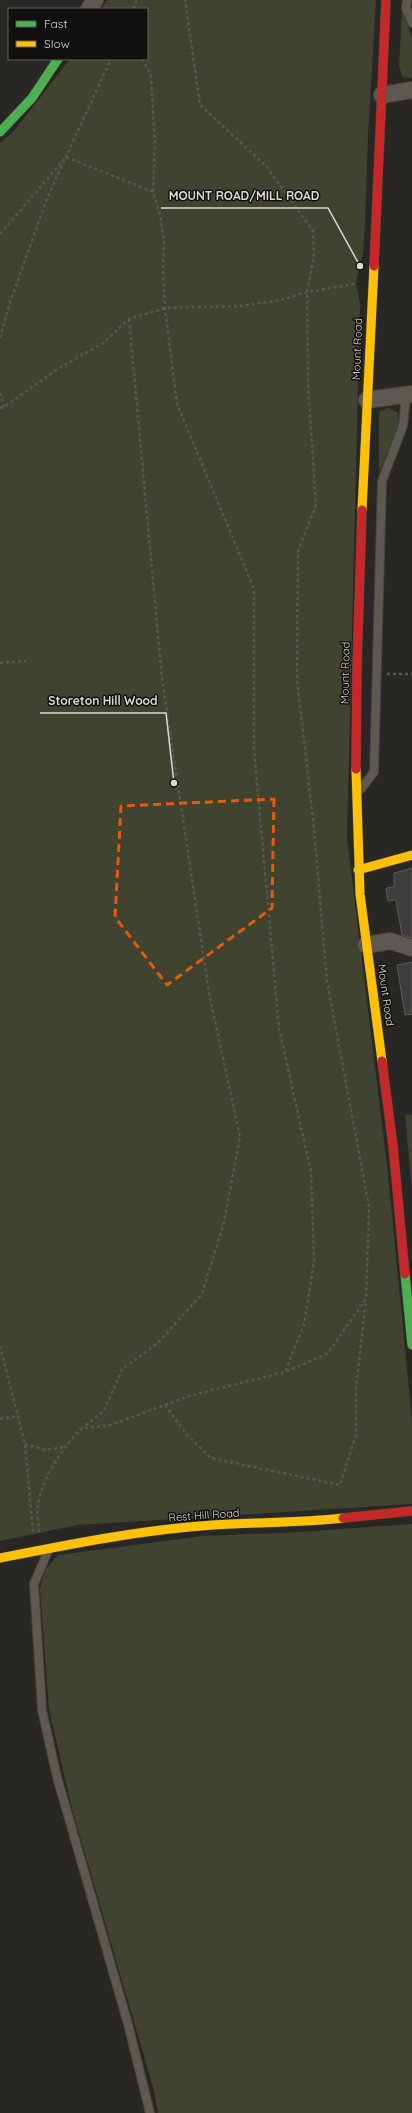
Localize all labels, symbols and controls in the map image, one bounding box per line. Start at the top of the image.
legend [8,8,148,60]
text: Fast [44,16,68,31]
text: Slow [44,36,70,51]
callout: MOUNT ROAD/MILL ROAD [161,184,328,208]
text: MOUNT ROAD/MILL ROAD [169,188,320,203]
street label: Mount Road [349,318,365,380]
street label: Mount Road [337,642,353,704]
callout: Storeton Hill Wood [40,689,166,713]
text: Storeton Hill Wood [48,693,158,708]
street label: Mount Road [375,963,397,1027]
street label: Rest Hill Road [168,1506,240,1524]

